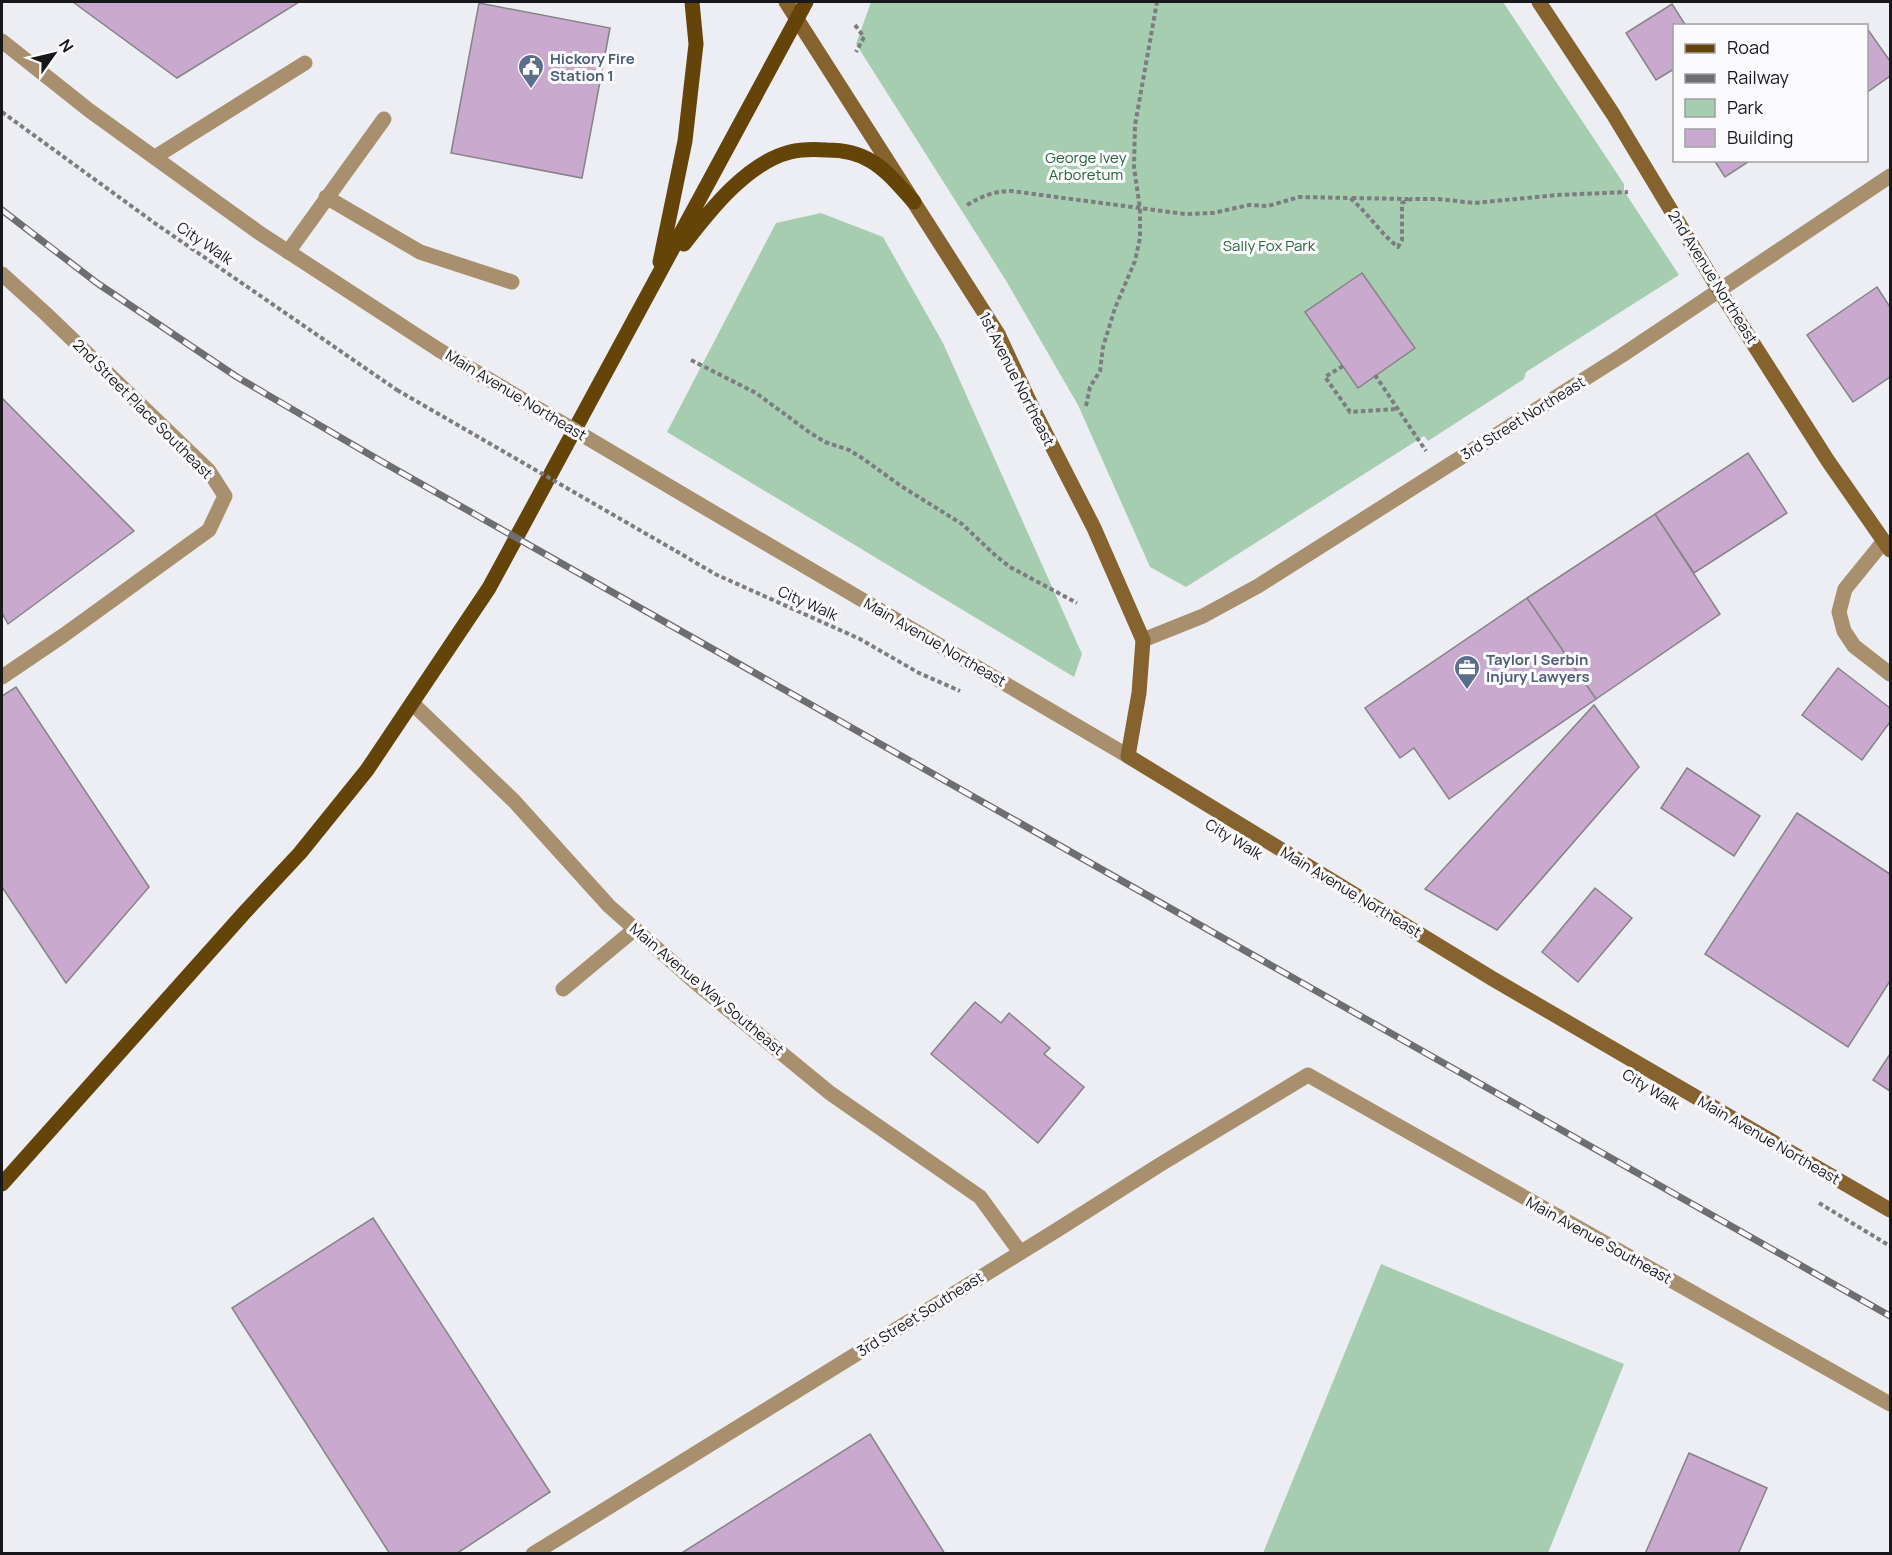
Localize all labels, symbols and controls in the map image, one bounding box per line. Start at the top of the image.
north arrow [24,24,84,84]
legend [1673,24,1868,162]
text: N [54,35,79,57]
text: Road [1727,35,1770,59]
place label: Hickory Fire Station 1 [550,48,635,86]
public building icon: Hickory Fire Station 1 [516,52,546,90]
text: Railway [1727,65,1789,89]
text: Park [1727,95,1764,119]
text: Building [1727,125,1793,149]
park label: George Ivey Arboretum [1045,147,1127,185]
street label: 2nd Avenue Northeast [1663,206,1763,348]
street label: City Walk [173,217,238,270]
park label: Sally Fox Park [1223,235,1316,256]
street label: 1st Avenue Northeast [974,309,1060,449]
street label: 2nd Street Place Southeast [68,334,218,484]
street label: Main Avenue Northeast [442,345,590,445]
street label: 3rd Street Northeast [1457,371,1589,465]
street label: City Walk [775,580,842,626]
street label: Main Avenue Northeast [860,593,1010,691]
place label: Taylor | Serbin Injury Lawyers [1486,649,1590,687]
office icon: Taylor | Serbin Injury Lawyers [1452,653,1482,691]
street label: City Walk [1201,814,1267,865]
street label: Main Avenue Northeast [1277,842,1425,942]
street label: Main Avenue Way Southeast [625,918,789,1060]
street label: City Walk [1618,1064,1684,1115]
street label: Main Avenue Northeast [1694,1091,1844,1189]
street label: Main Avenue Southeast [1522,1191,1676,1289]
street label: 3rd Street Southeast [853,1267,987,1361]

